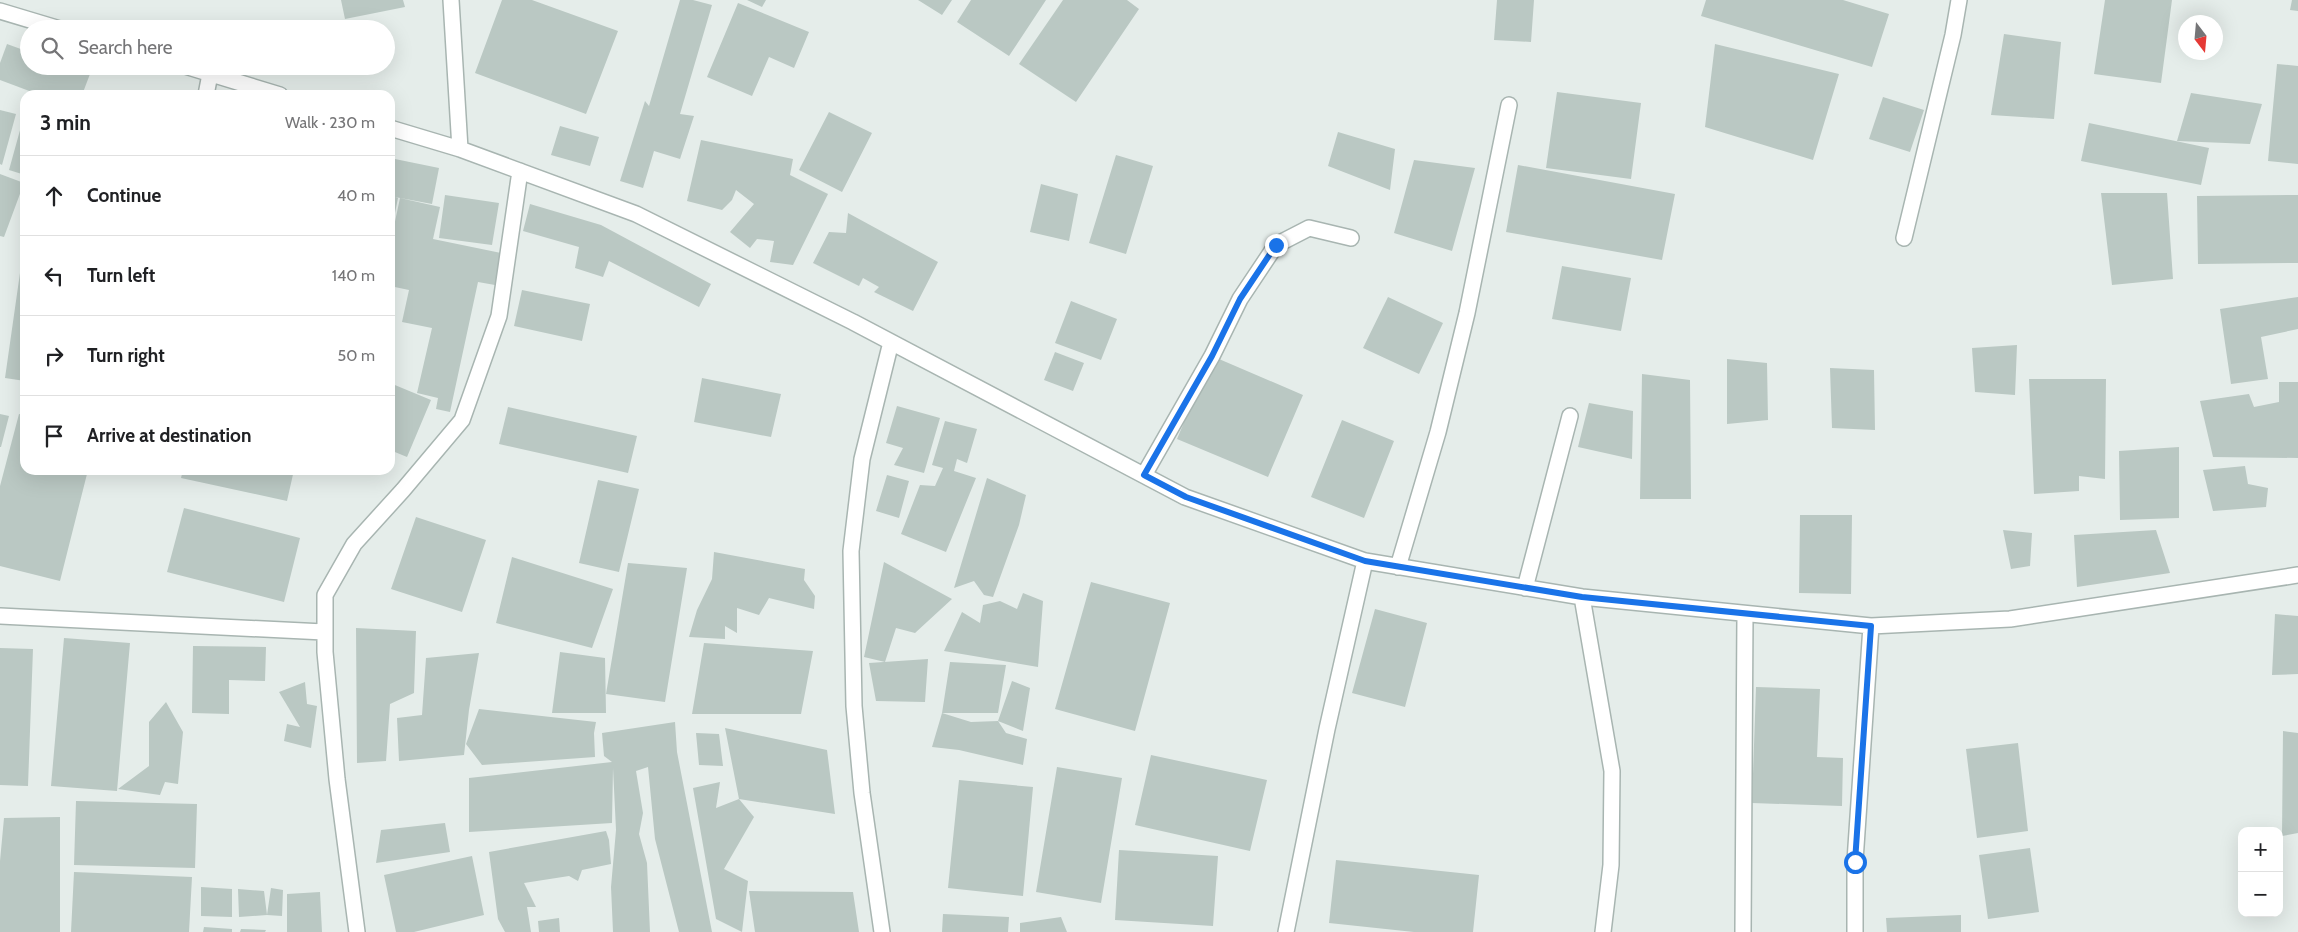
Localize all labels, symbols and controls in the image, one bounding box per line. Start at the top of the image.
north arrow [2178,15,2223,60]
search box [20,20,395,75]
icon: search [38,34,66,62]
text: Search here [78,36,172,59]
text: 3 min [40,110,91,135]
text: Walk · 230 m [285,113,375,132]
icon: ahead [40,182,68,210]
text: Continue [87,184,161,207]
text: 40 m [337,186,375,205]
route end [1265,234,1288,257]
icon: left [40,262,68,290]
text: Turn left [87,264,155,287]
text: 140 m [332,266,375,285]
icon: right [40,342,68,370]
text: Turn right [87,344,165,367]
text: 50 m [338,346,375,365]
icon: arrive [40,422,68,450]
text: Arrive at destination [87,424,251,447]
map controls [2238,827,2283,917]
button: + [2238,827,2283,872]
route start [1844,851,1867,874]
button: − [2238,872,2283,917]

